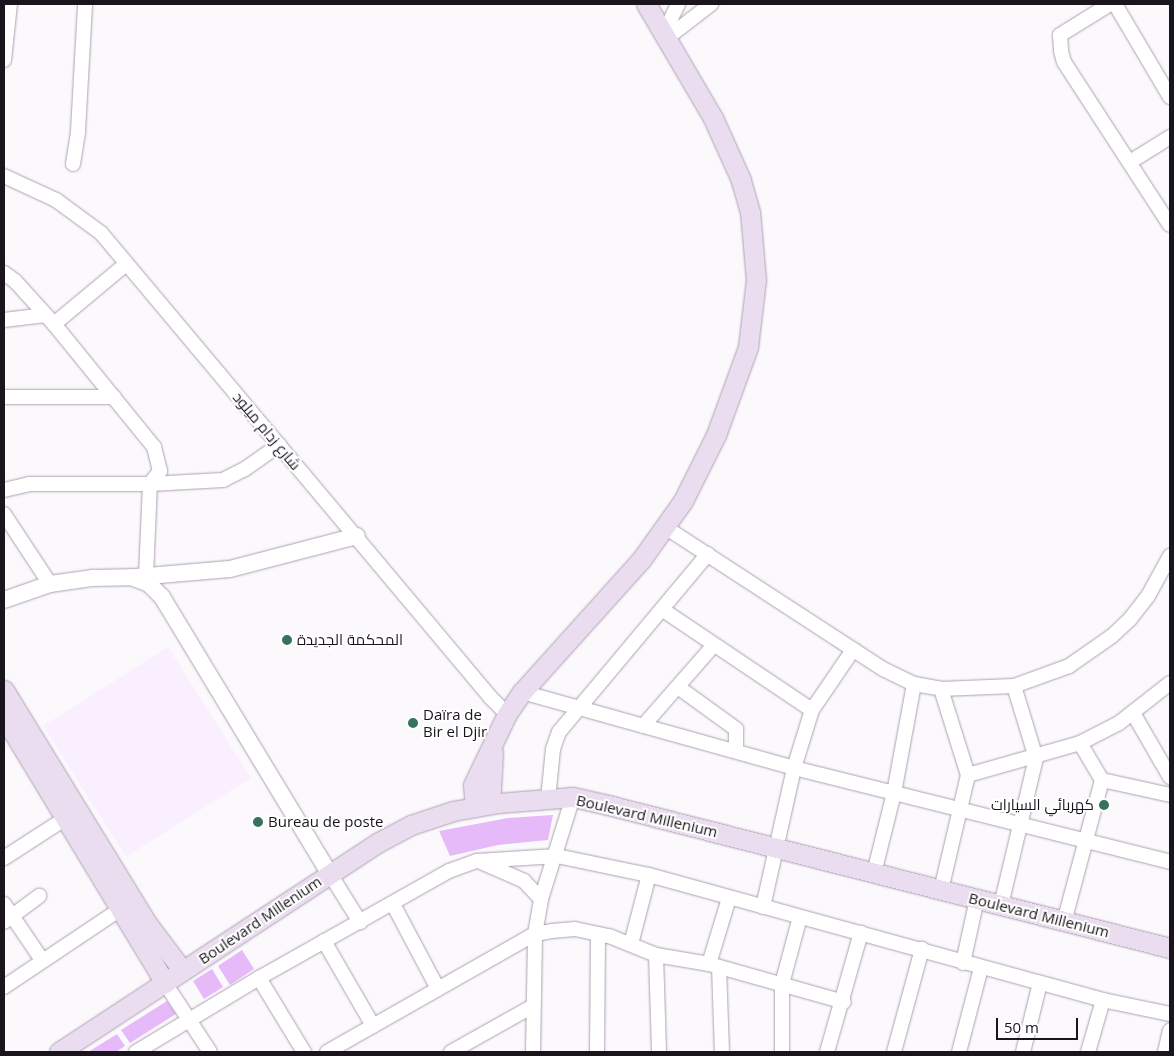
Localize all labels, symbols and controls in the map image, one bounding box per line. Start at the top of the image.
street label: شارع زدام ميلود [229,388,305,474]
place label: المحكمة الجديدة [297,631,403,649]
marker: المحكمة الجديدة [281,634,293,646]
place label: Daïra de Bir el Djir [423,705,487,740]
marker: Daïra de Bir el Djir [407,717,419,729]
street label: Boulevard Millenium [575,791,719,841]
place label: كهربائي السيارات [991,796,1094,814]
marker: كهربائي السيارات [1098,799,1110,811]
place label: Bureau de poste [268,813,383,831]
marker: Bureau de poste [252,816,264,828]
street label: Boulevard Millenium [195,872,325,968]
street label: Boulevard Millenium [967,889,1111,941]
scale bar [999,1008,1082,1040]
text: 50 m [1004,1017,1039,1037]

